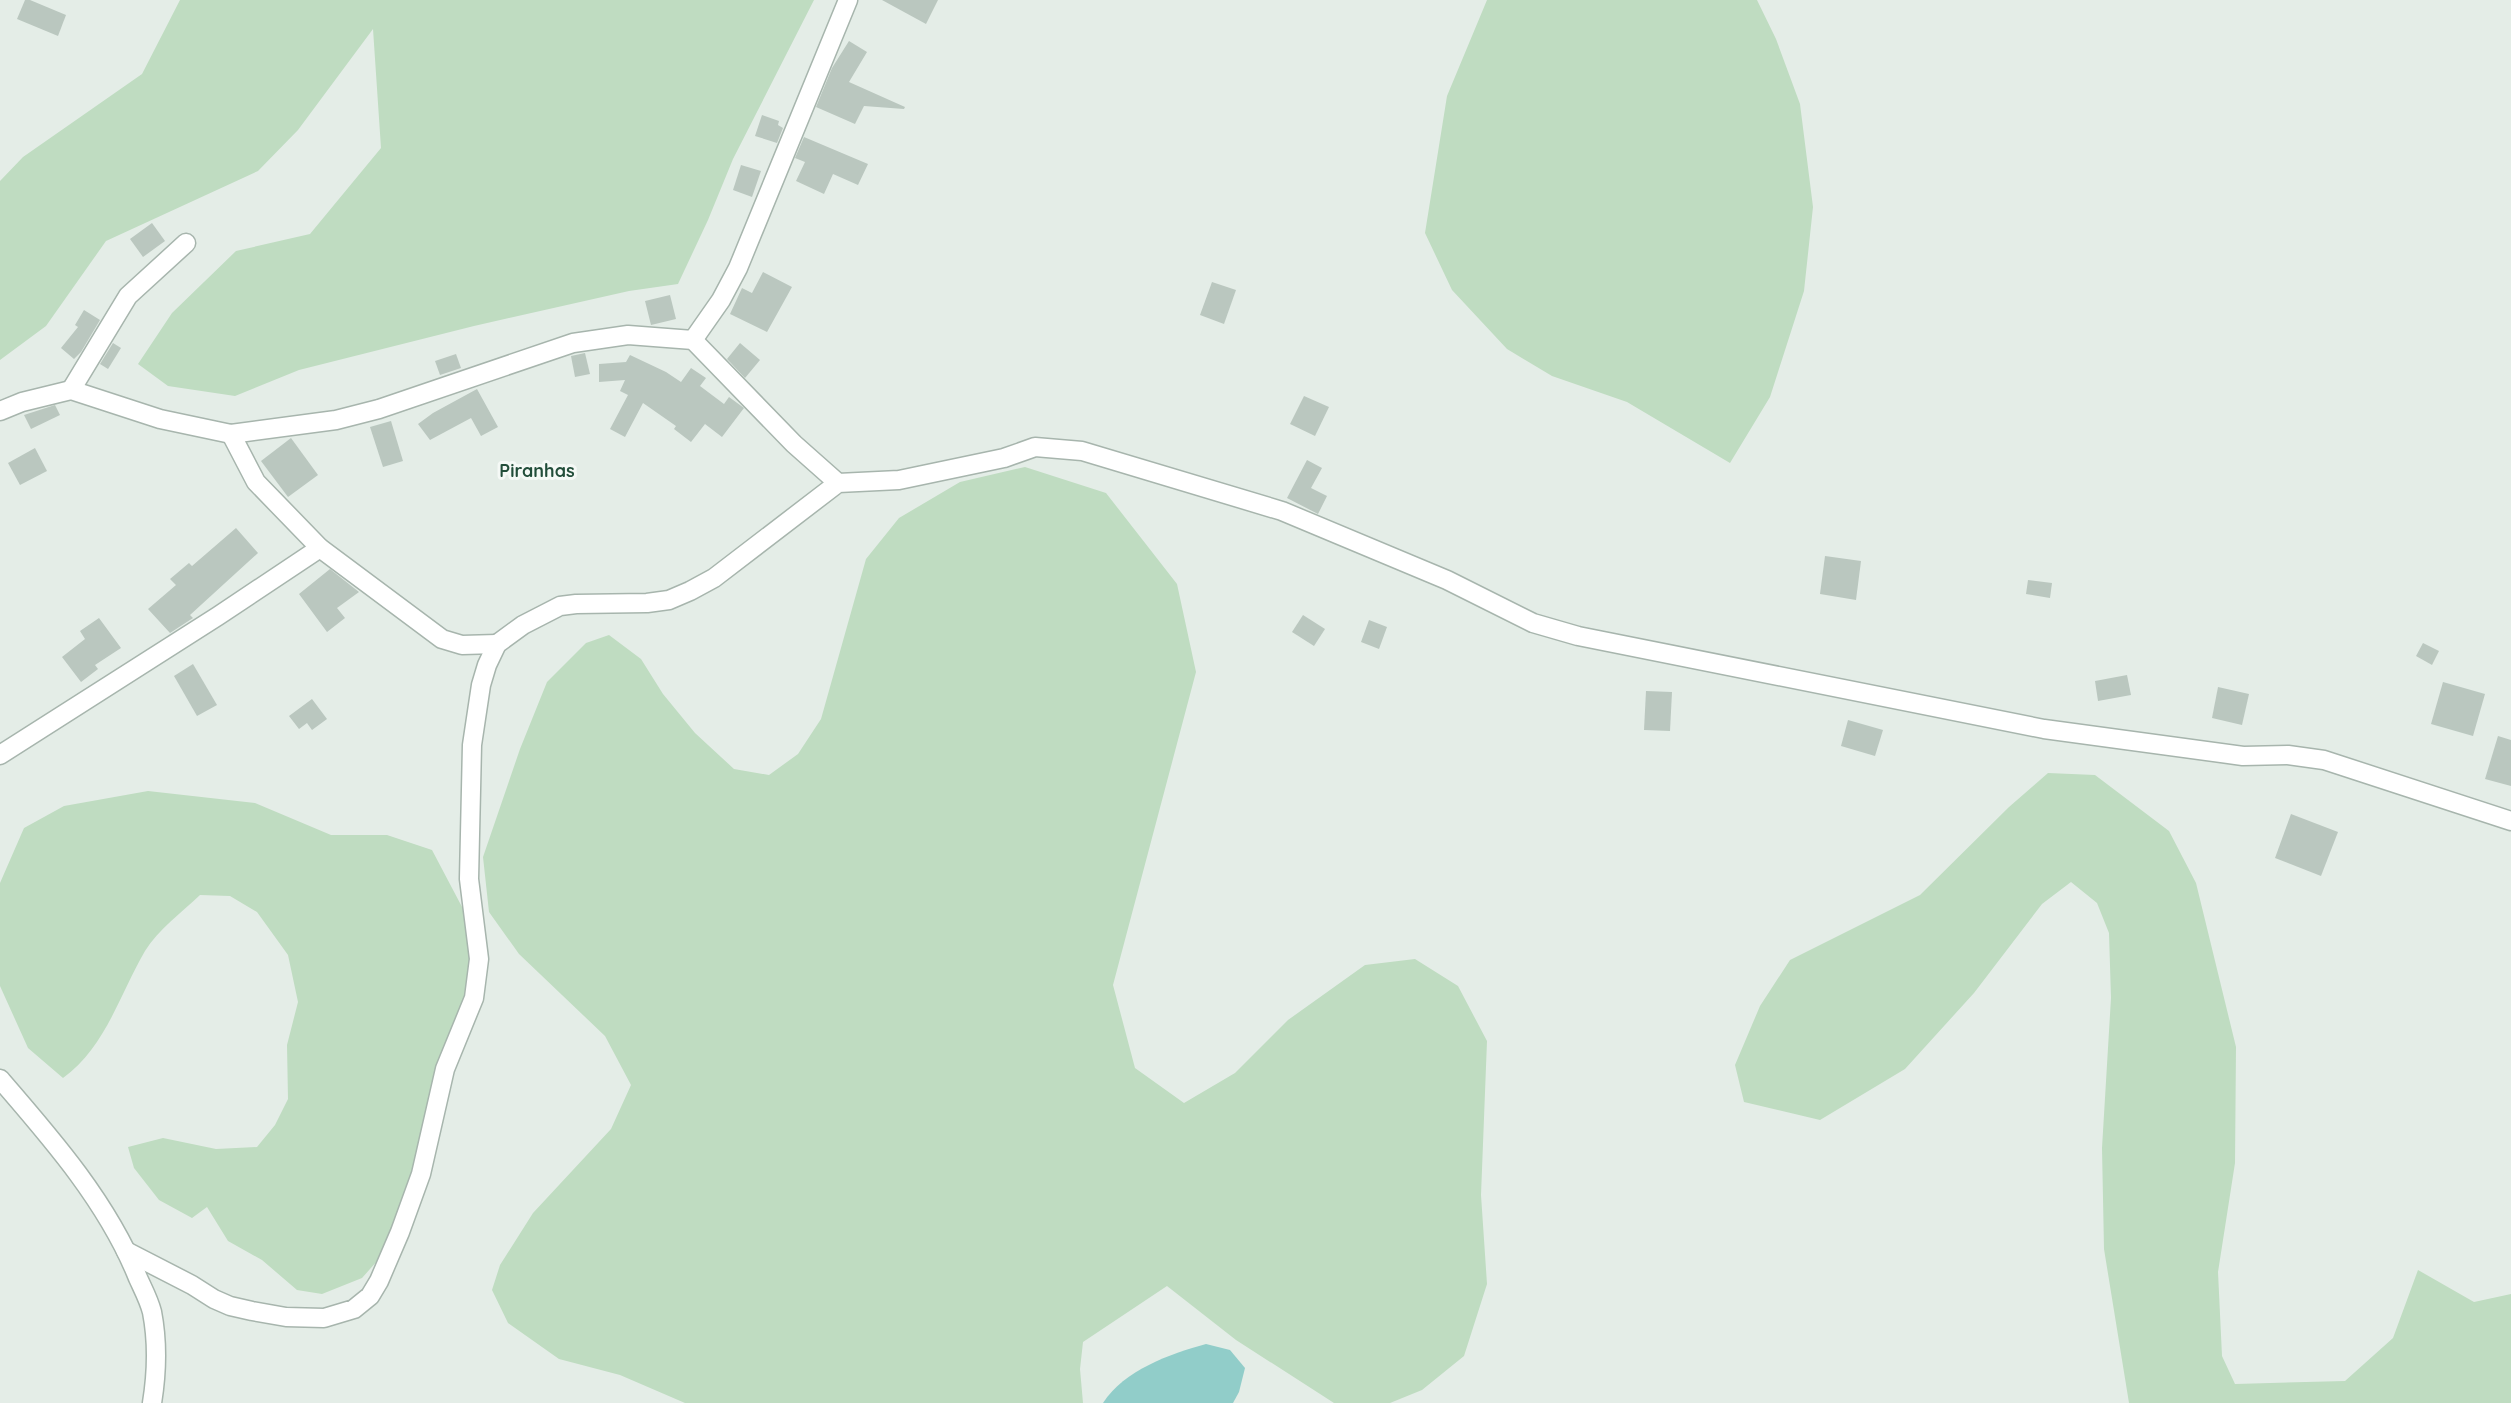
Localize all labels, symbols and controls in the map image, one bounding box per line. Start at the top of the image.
district label: Piranhas [499,459,575,482]

